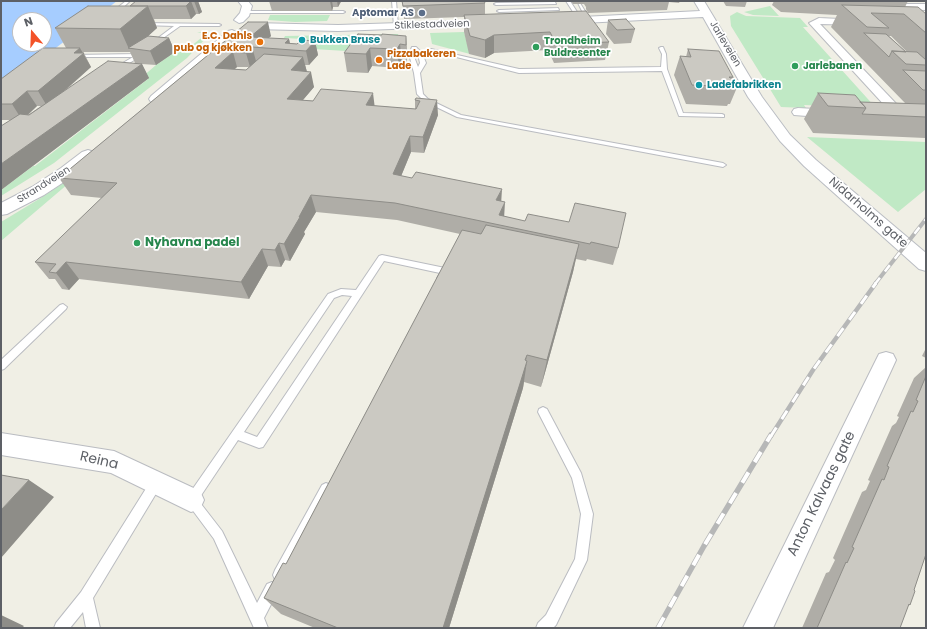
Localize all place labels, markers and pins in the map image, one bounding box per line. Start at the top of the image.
place label: Aptomar AS [352,7,414,19]
marker: Aptomar AS [417,8,427,18]
place label: E.C. Dahls pub og kjøkken [174,30,252,54]
place label: Bukken Bruse [310,34,380,46]
marker: Bukken Bruse [297,35,307,45]
place label: Trondheim Buldresenter [544,35,610,58]
marker: E.C. Dahls pub og kjøkken [255,37,265,47]
marker: Trondheim Buldresenter [531,42,541,52]
place label: Pizzabakeren Lade [387,48,456,72]
marker: Pizzabakeren Lade [374,55,384,65]
place label: Jarlebanen [803,60,862,72]
marker: Jarlebanen [790,61,800,71]
place label: Ladefabrikken [707,79,781,91]
marker: Ladefabrikken [694,80,704,90]
place label: Nyhavna padel [145,236,240,250]
marker: Nyhavna padel [132,238,142,248]

